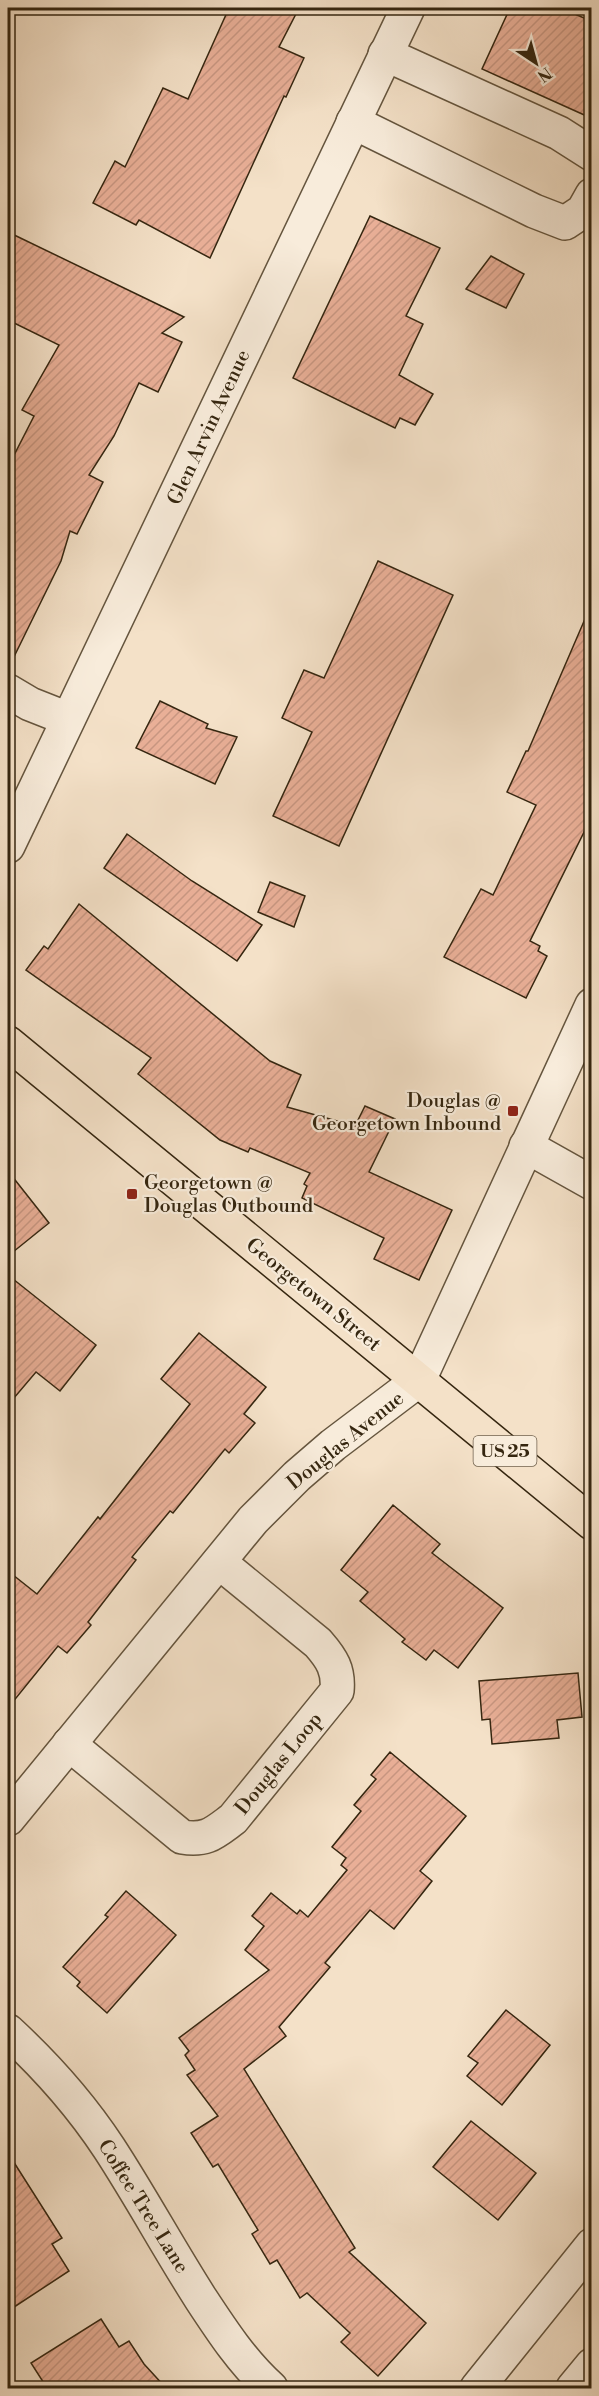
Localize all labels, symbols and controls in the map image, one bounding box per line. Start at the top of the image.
north arrow [506,33,566,93]
text: N [533,63,555,86]
street label: Glen Arvin Avenue [162,346,256,509]
place label: Douglas @ Georgetown Inbound [312,1089,502,1137]
marker: Douglas @ Georgetown Inbound [506,1104,520,1118]
place label: Georgetown @ Douglas Outbound [144,1171,314,1219]
marker: Georgetown @ Douglas Outbound [125,1187,139,1201]
street label: Georgetown Street [240,1233,386,1357]
street label: Douglas Avenue [282,1386,410,1496]
road number: US 25 [474,1436,536,1466]
street label: Douglas Loop [230,1708,328,1820]
street label: Coffee Tree Lane [92,2135,194,2278]

